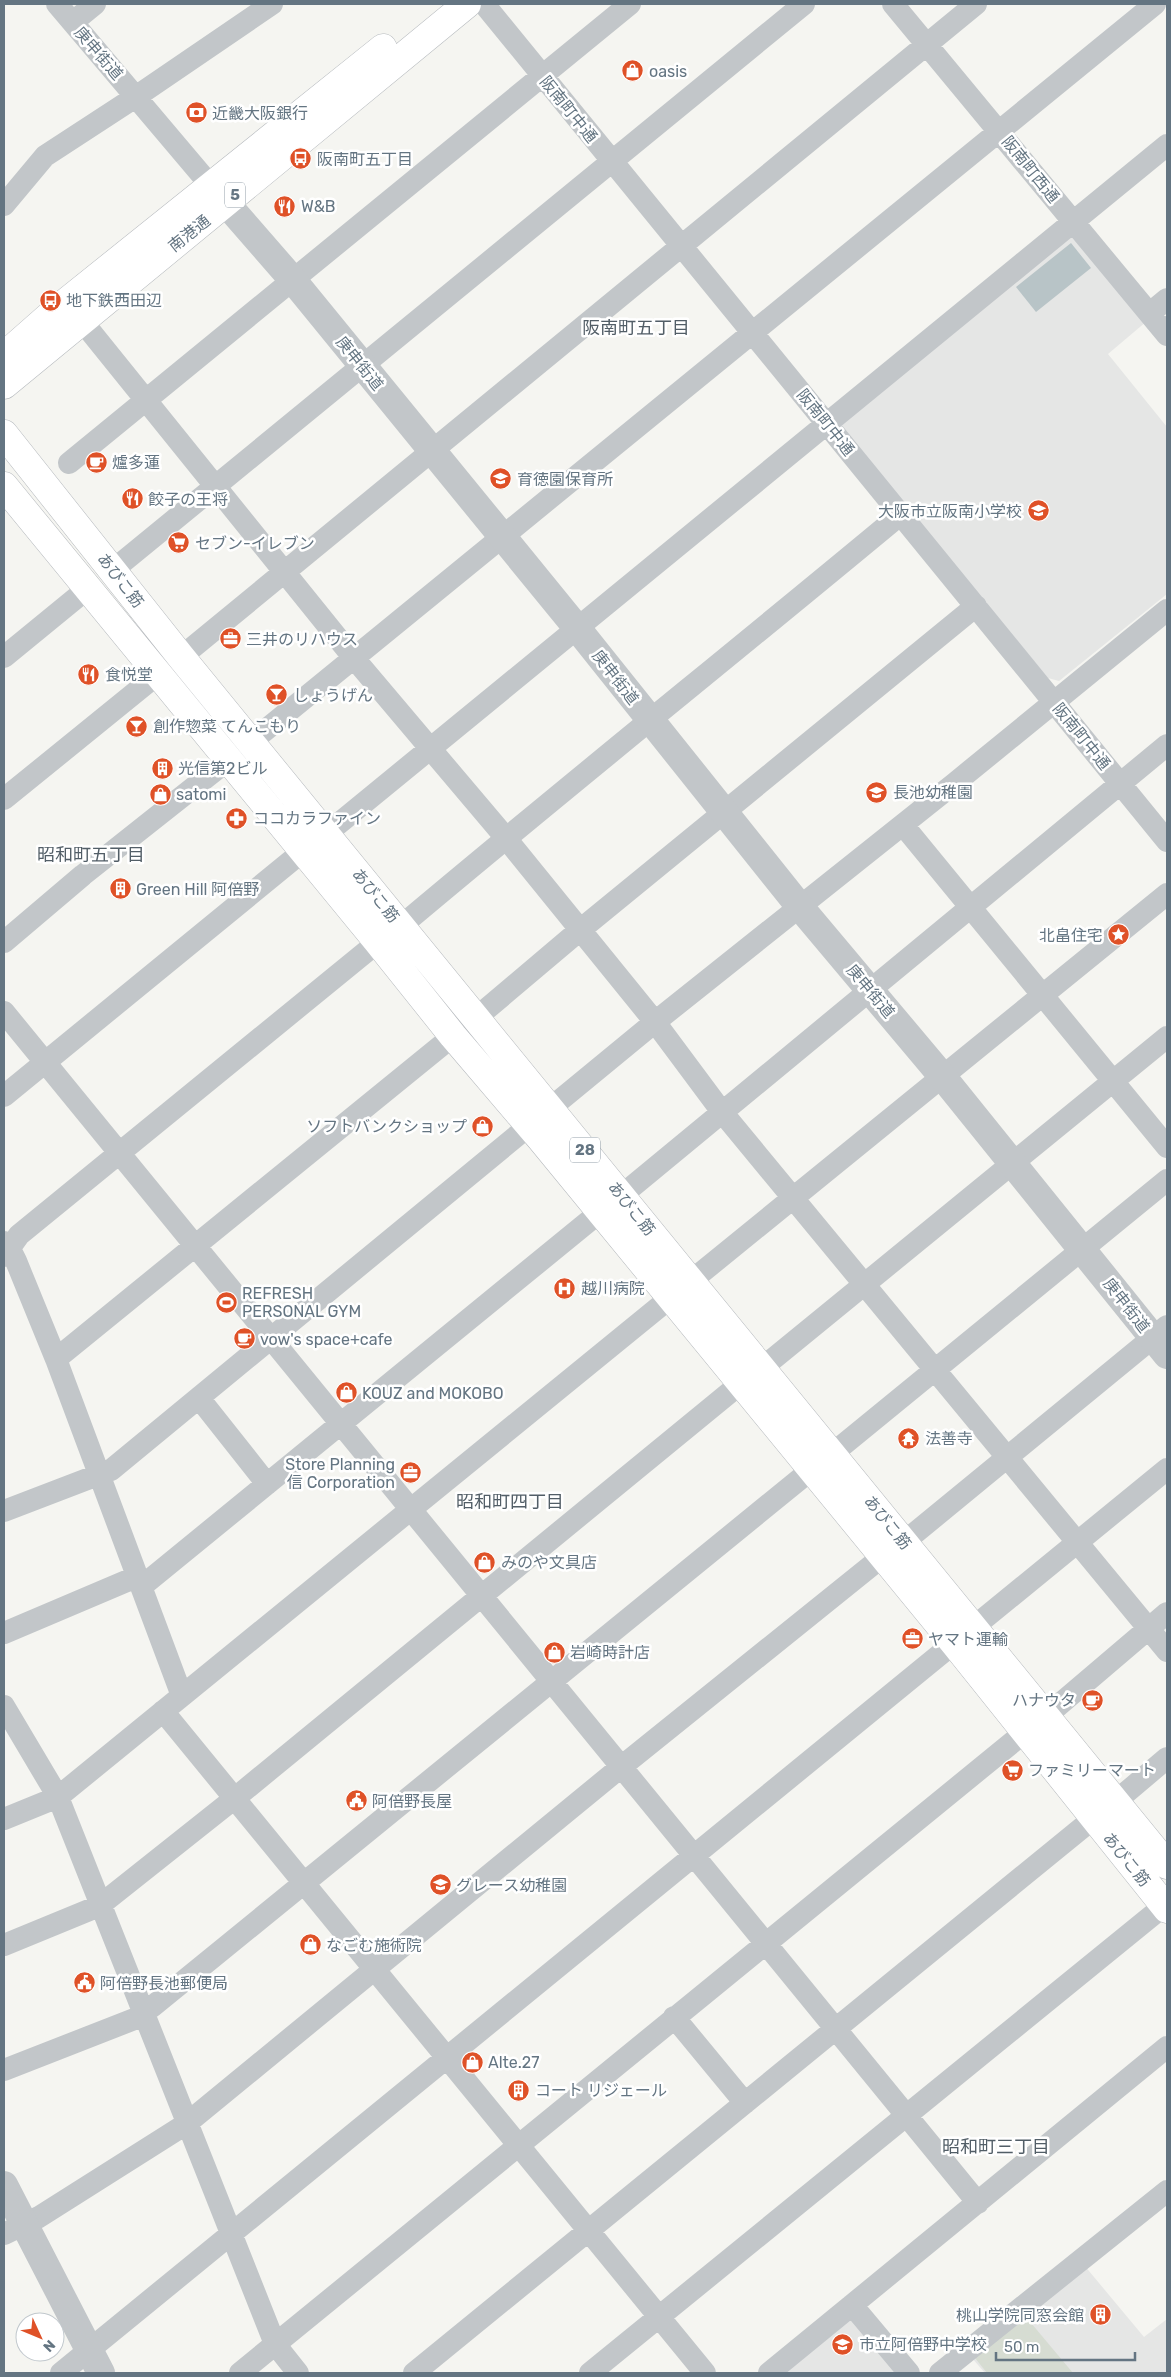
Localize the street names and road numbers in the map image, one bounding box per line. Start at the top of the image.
street label: 庚申街道 [70,23,127,84]
street label: 阪南町中通 [536,72,601,146]
street label: 阪南町西通 [998,132,1063,206]
road number: 5 [225,182,245,208]
street label: 南港通 [165,211,214,256]
street label: 庚申街道 [332,332,387,394]
street label: 阪南町中通 [793,385,858,459]
street label: あびこ筋 [93,549,148,611]
street label: 庚申街道 [588,646,643,708]
street label: 阪南町中通 [1049,699,1114,773]
street label: あびこ筋 [348,864,403,926]
street label: 庚申街道 [843,961,898,1022]
road number: 28 [570,1138,600,1162]
street label: あびこ筋 [604,1177,659,1239]
street label: 庚申街道 [1099,1274,1154,1336]
street label: あびこ筋 [860,1491,915,1553]
street label: あびこ筋 [1099,1828,1154,1890]

